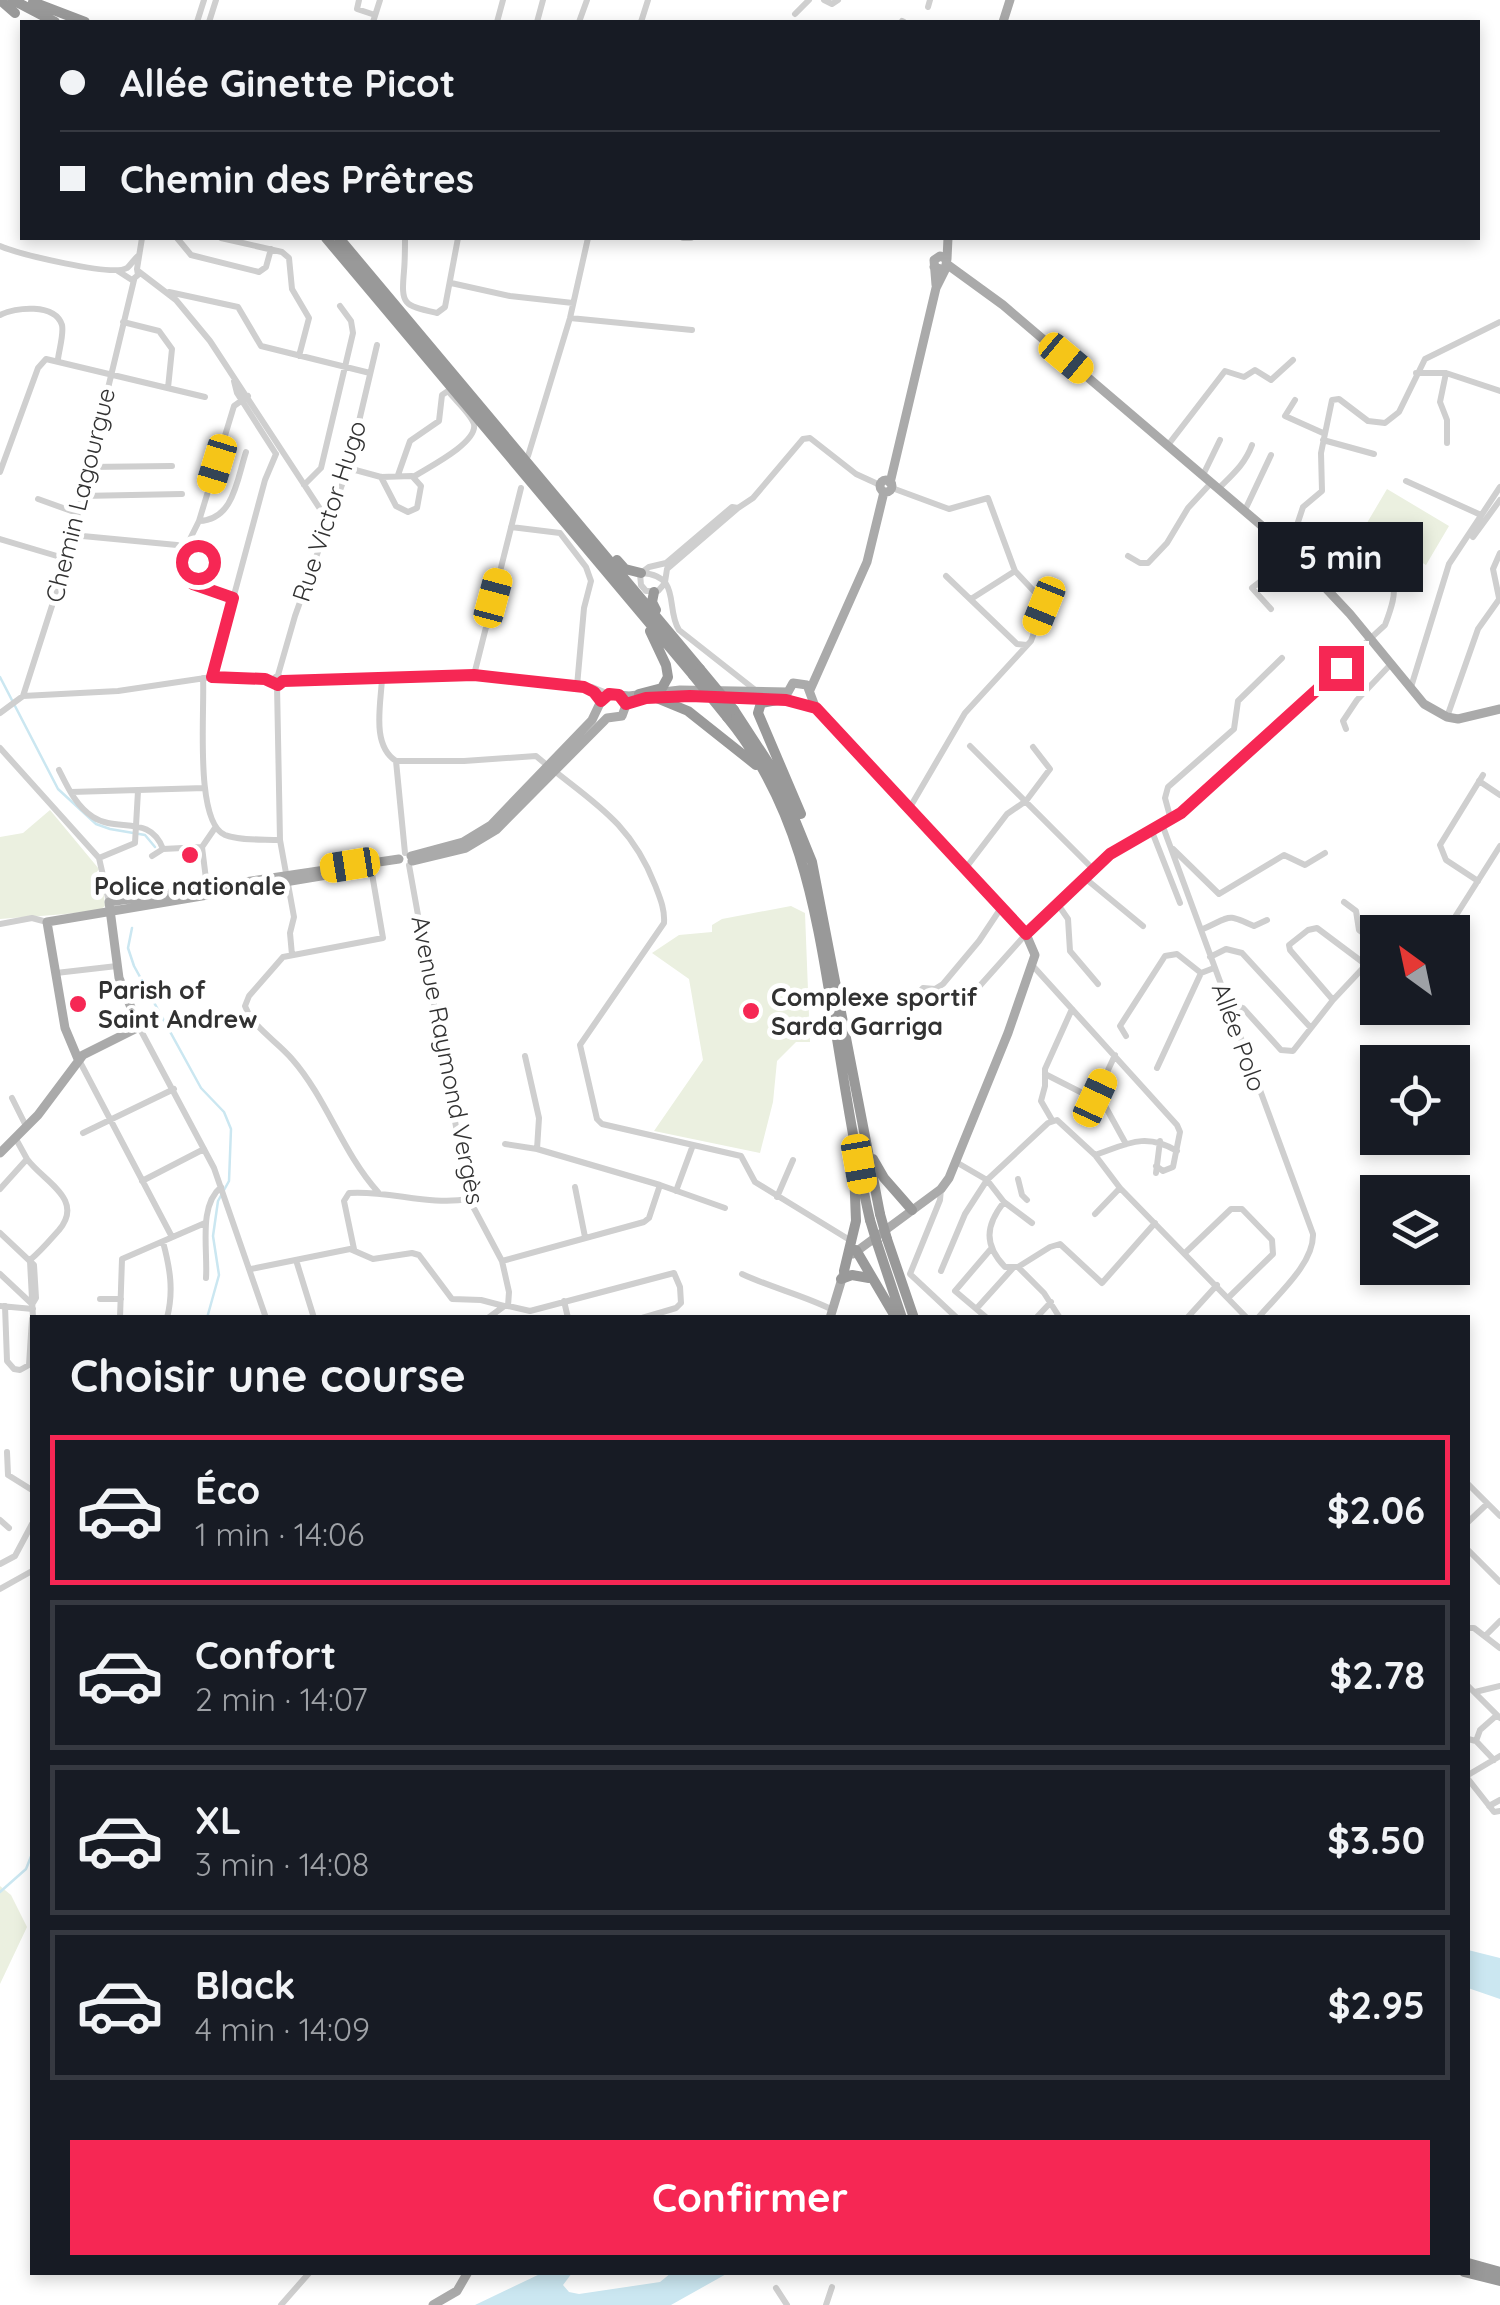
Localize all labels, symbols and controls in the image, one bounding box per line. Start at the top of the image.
text: Allée Ginette Picot [120,59,455,107]
text: Chemin des Prêtres [120,155,474,203]
car [1033,327,1099,389]
street label: Chemin Lagourgue [38,384,121,605]
street label: Rue Victor Hugo [285,416,372,605]
car [194,431,240,497]
callout: 5 min [1258,523,1424,593]
text: 5 min [1299,537,1382,577]
route start [176,540,221,585]
car [471,565,515,631]
car [1019,573,1069,639]
route end [1319,646,1364,691]
marker: Police nationale [179,844,201,866]
car [318,845,382,885]
place label: Police nationale [94,870,286,901]
street label: Avenue Raymond Vergès [405,913,492,1207]
north arrow [1360,915,1470,1025]
map controls [1360,915,1470,1285]
place label: Parish of Saint Andrew [98,974,257,1034]
street label: Allée Polo [1206,979,1273,1095]
place label: Complexe sportif Sarda Garriga [771,981,978,1041]
marker: Parish of Saint Andrew [67,993,89,1015]
marker: Complexe sportif Sarda Garriga [740,1000,762,1022]
button: locate [1360,1045,1470,1155]
car [1069,1064,1121,1132]
car [839,1132,879,1196]
button: layers [1360,1175,1470,1285]
text: Choisir une course [70,1347,466,1403]
icon: car [75,1465,165,1555]
text: Éco [195,1466,260,1514]
text: $2.06 [1327,1486,1425,1534]
text: 1 min · 14:06 [195,1514,364,1554]
icon: car [75,1630,165,1720]
text: Confort [195,1631,336,1679]
text: $2.78 [1330,1651,1425,1699]
text: 2 min · 14:07 [195,1679,368,1719]
icon: car [75,1795,165,1885]
text: XL [195,1796,241,1844]
text: $3.50 [1327,1816,1425,1864]
text: 3 min · 14:08 [195,1844,369,1884]
icon: car [75,1960,165,2050]
text: Black [195,1961,295,2009]
text: $2.95 [1328,1981,1425,2029]
text: 4 min · 14:09 [195,2009,370,2049]
button: Confirmer [70,2140,1430,2255]

